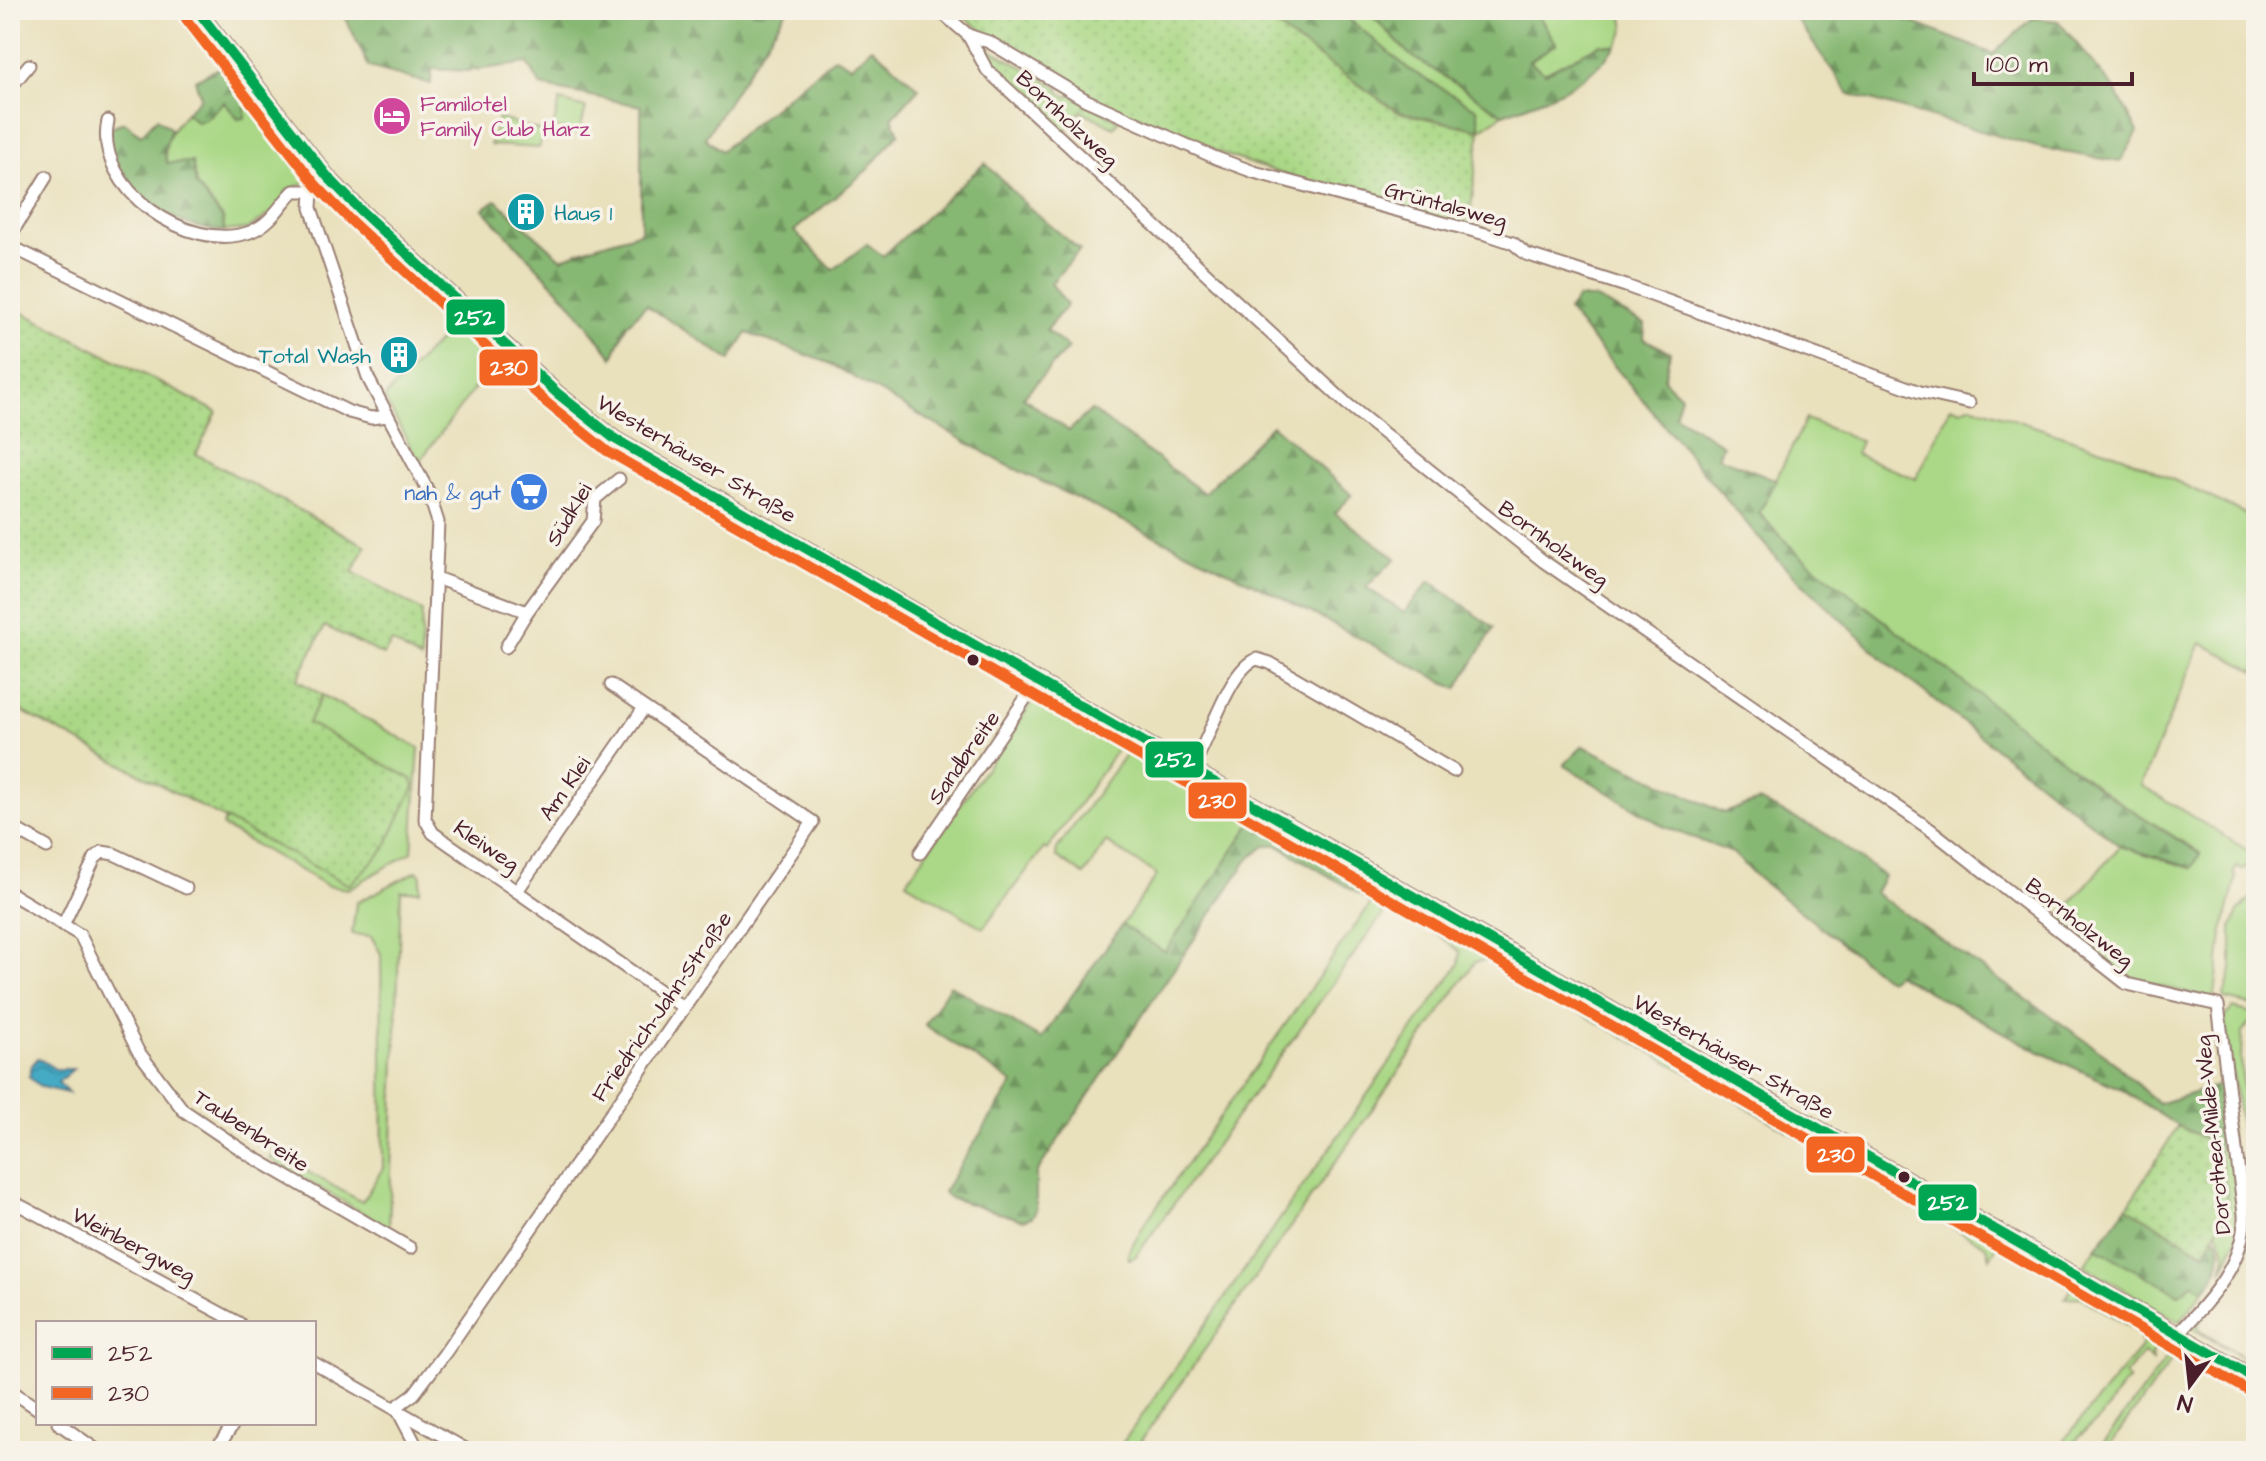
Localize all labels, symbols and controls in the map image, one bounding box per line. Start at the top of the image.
scale bar [1974,36,2132,86]
text: 100 m [1986,48,2048,82]
street label: Bornholzweg [1008,63,1125,175]
place label: Familotel Family Club Harz [420,89,590,146]
hotel icon: Familotel Family Club Harz [371,95,413,137]
street label: Grüntalsweg [1381,174,1510,238]
building icon: Haus 1 [505,191,547,233]
place label: Haus 1 [554,198,613,229]
line badge: 252 [445,298,506,336]
text: 252 [454,303,496,334]
building icon: Total Wash [378,334,420,376]
place label: Total Wash [259,341,371,372]
line badge: 230 [478,348,539,387]
text: 230 [489,353,528,384]
street label: Westerhäuser Straße [591,387,802,531]
supermarket icon: nah & gut [508,471,550,513]
street label: Südklei [538,477,600,552]
place label: nah & gut [404,478,501,510]
street label: Bornholzweg [1491,494,1615,596]
unlabelled marker [965,652,981,668]
street label: Sandbreite [921,705,1008,811]
line badge: 252 [1144,740,1205,779]
text: 252 [1154,745,1196,776]
street label: Am Klei [532,750,599,827]
line badge: 230 [1187,781,1248,820]
text: 230 [1197,786,1236,817]
street label: Kleiweg [447,813,525,880]
street label: Bornholzweg [2018,871,2140,976]
street label: Friedrich-Jahn-Straße [585,905,740,1109]
street label: Westerhäuser Straße [1627,987,1840,1128]
street label: Dorothea-Milde-Weg [2188,1034,2240,1236]
street label: Taubenbreite [187,1082,315,1180]
line badge: 230 [1805,1135,1866,1174]
text: 230 [1816,1140,1855,1171]
unlabelled marker [1896,1169,1912,1185]
line badge: 252 [1917,1183,1978,1222]
text: 252 [1927,1188,1969,1219]
street label: Weinbergweg [66,1200,200,1292]
legend [36,1321,316,1425]
text: 252 [108,1337,153,1371]
north arrow [2150,1345,2230,1425]
text: 230 [108,1377,149,1411]
text: N [2174,1386,2196,1420]

